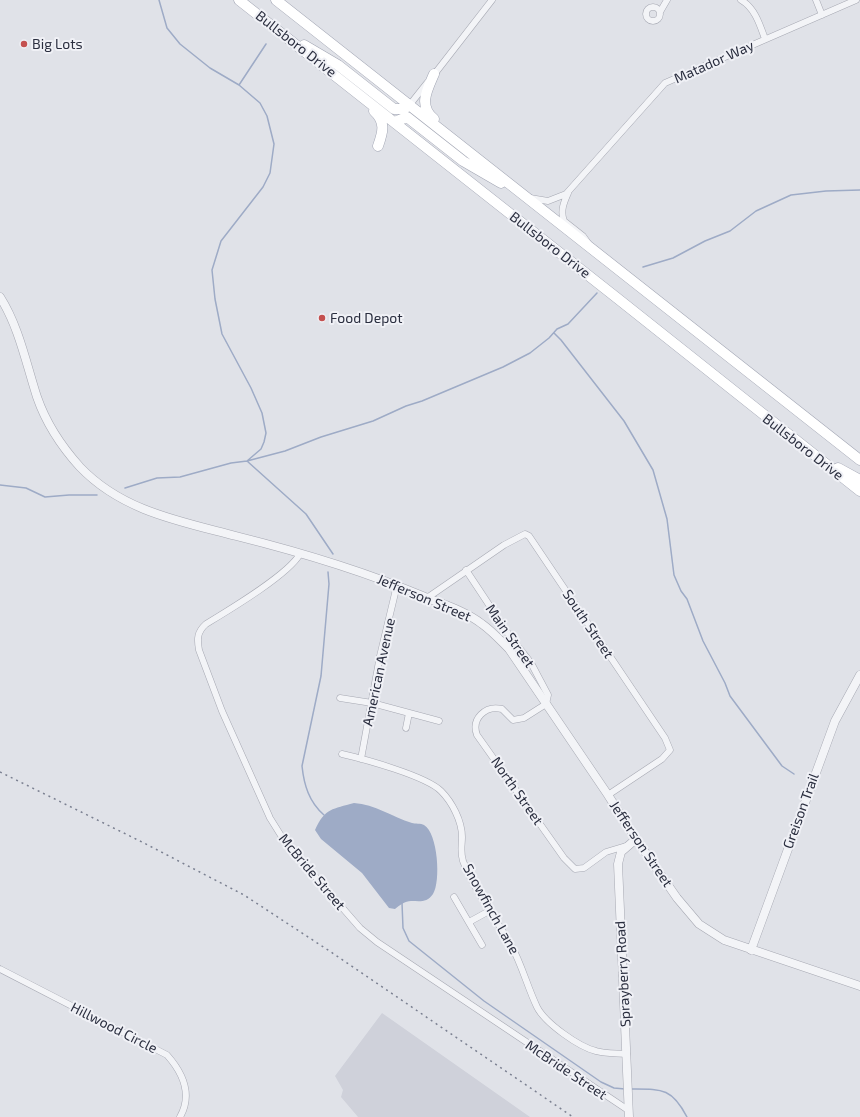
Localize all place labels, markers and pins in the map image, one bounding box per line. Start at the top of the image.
place label: Big Lots [32,36,83,52]
marker: Big Lots [19,39,29,49]
place label: Food Depot [330,310,403,326]
marker: Food Depot [317,313,327,323]

